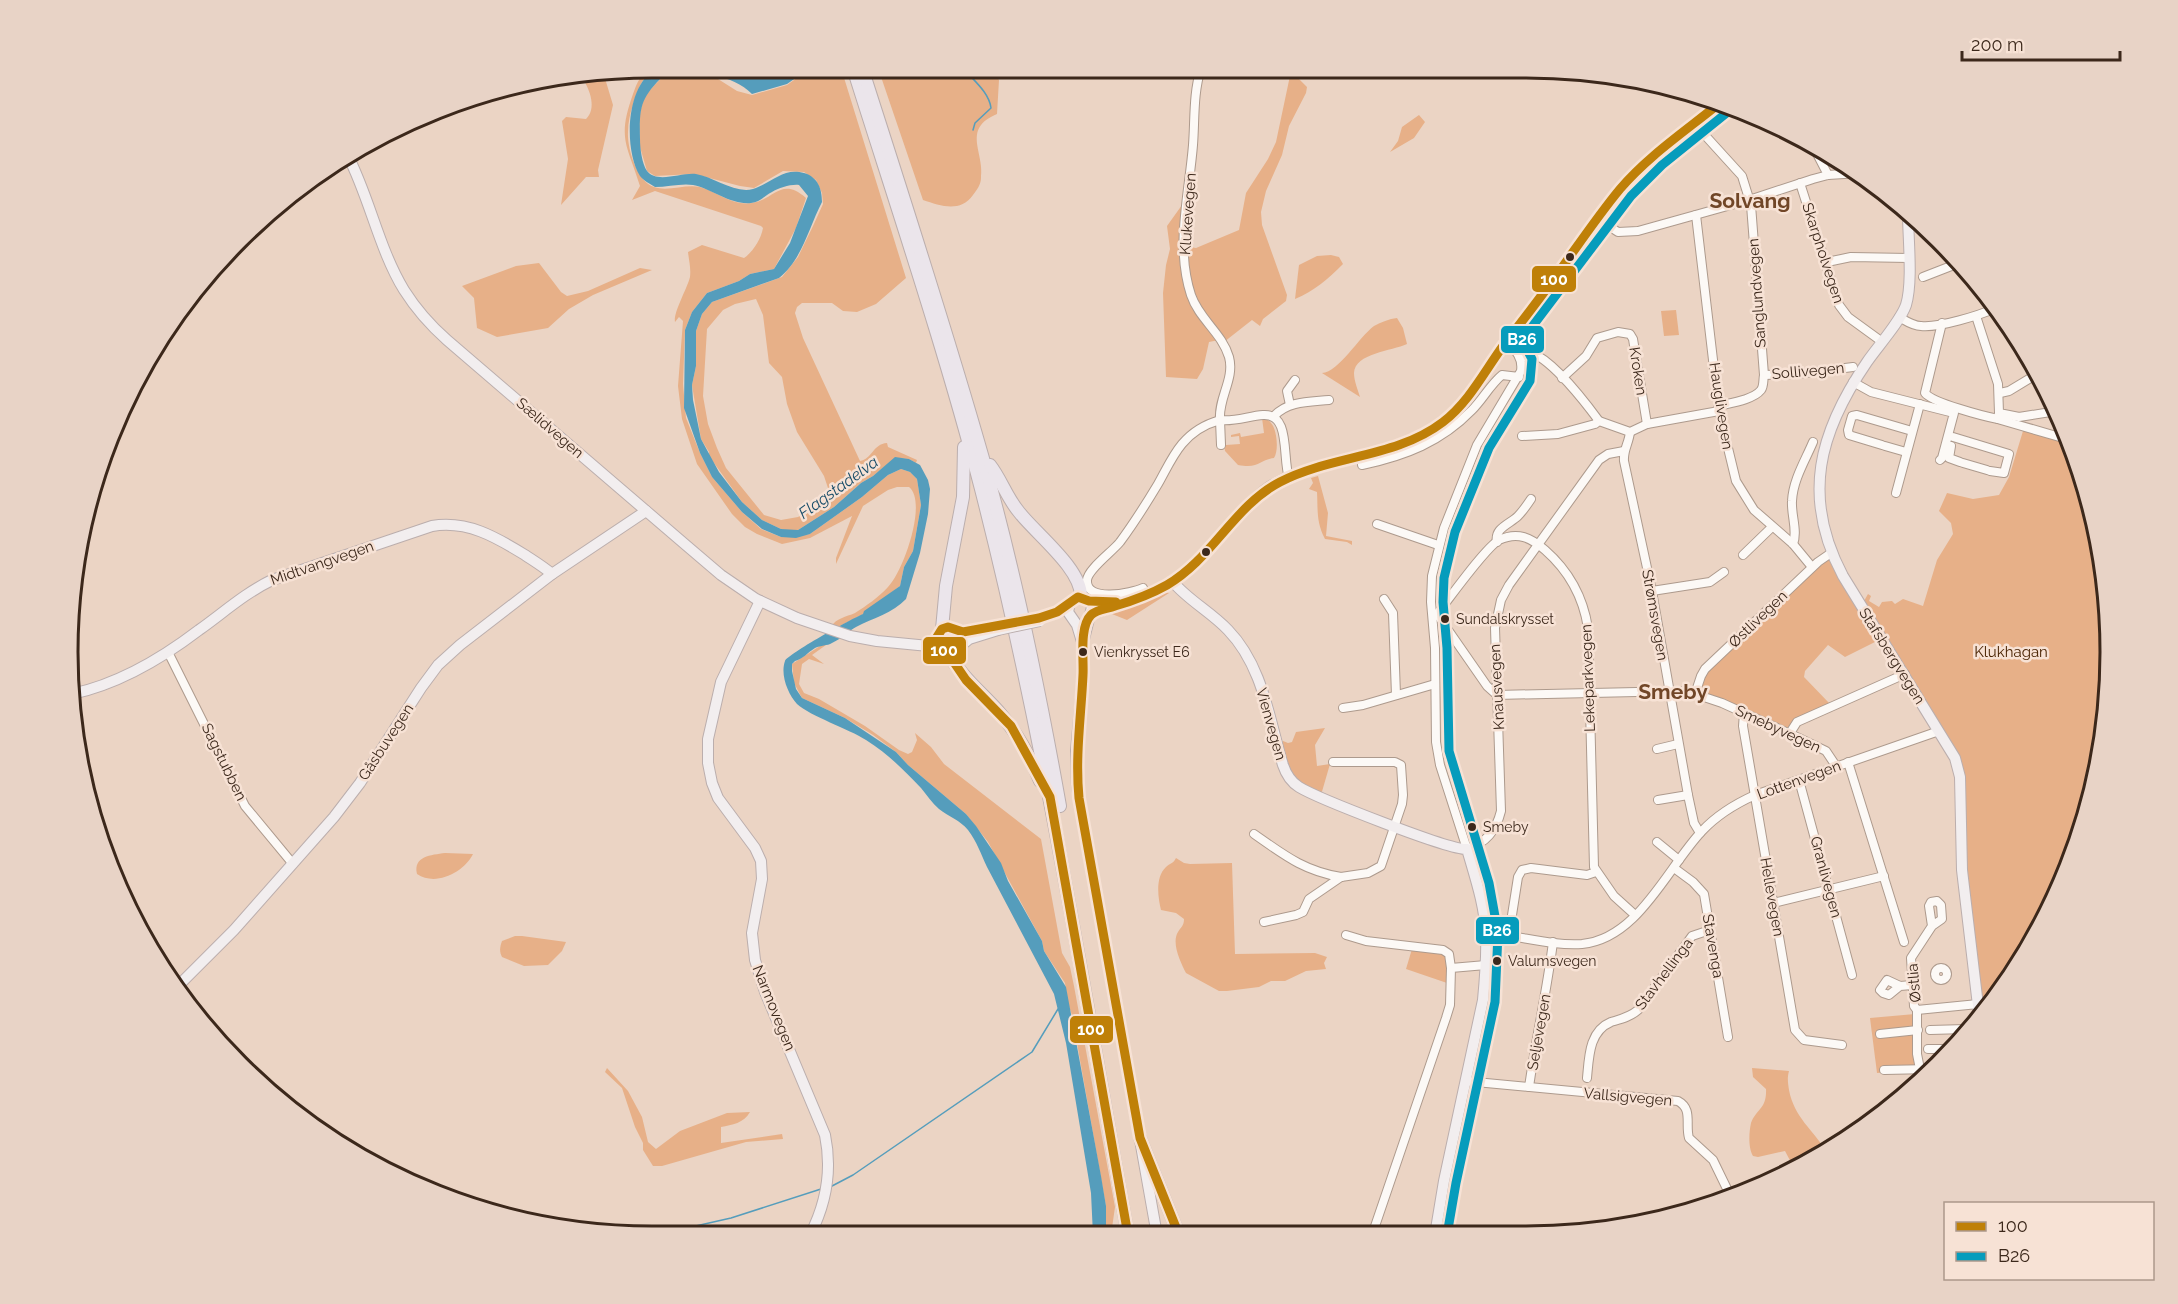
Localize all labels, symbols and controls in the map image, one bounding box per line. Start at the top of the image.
scale bar [1962,24,2120,62]
text: 200 m [1971,34,2024,55]
street label: Klukevegen [1176,172,1200,256]
district label: Solvang [1709,188,1791,213]
street label: Skarpholvegen [1798,200,1848,306]
street label: Sanglundvegen [1744,238,1770,348]
unlabelled marker [1564,251,1576,263]
line badge: 100 [1531,265,1577,293]
text: 100 [1540,270,1568,289]
line badge: B26 [1500,325,1545,354]
text: B26 [1507,330,1537,349]
street label: Kroken [1625,346,1651,396]
street label: Sollivegen [1771,359,1845,383]
street label: Hauglivegen [1705,361,1737,451]
street label: Sælidvegen [513,394,587,462]
water label: Flagstadelva [795,452,882,523]
street label: Midtvangvegen [268,537,376,589]
unlabelled marker [1200,546,1212,558]
street label: Strømsvegen [1638,568,1672,662]
street label: Østlivegen [1725,587,1791,651]
street label: Stafsbergvegen [1855,605,1929,707]
place label: Sundalskrysset [1456,611,1554,627]
marker: Sundalskrysset [1439,613,1451,625]
street label: Lekeparkvegen [1577,624,1599,732]
line badge: 100 [922,636,967,665]
text: 100 [930,641,958,660]
park label: Klukhagan [1974,643,2048,661]
place label: Vienkrysset E6 [1094,644,1190,660]
street label: Knausvegen [1486,644,1508,730]
marker: Vienkrysset E6 [1077,646,1089,658]
district label: Smeby [1638,679,1708,704]
street label: Vienvegen [1252,686,1290,762]
street label: Gåsbuvegen [355,700,417,784]
street label: Smebyvegen [1732,701,1824,757]
street label: Sagstubben [198,720,250,804]
street label: Lottenvegen [1755,756,1843,804]
place label: Smeby [1483,819,1529,835]
marker: Smeby [1466,821,1478,833]
street label: Granlivegen [1806,834,1846,920]
street label: Hellevegen [1756,856,1788,938]
street label: Stavenga [1699,913,1727,979]
line badge: B26 [1475,916,1520,945]
text: B26 [1482,921,1512,940]
street label: Stavhellinga [1631,935,1697,1013]
place label: Valumsvegen [1508,953,1596,969]
marker: Valumsvegen [1491,955,1503,967]
street label: Narmovegen [749,963,799,1053]
street label: Østlia [1903,963,1925,1003]
street label: Seljevegen [1523,992,1555,1072]
line badge: 100 [1069,1015,1114,1044]
text: 100 [1077,1020,1105,1039]
street label: Vallsigvegen [1583,1084,1673,1110]
legend [1944,1202,2154,1280]
text: 100 [1998,1215,2028,1236]
text: B26 [1998,1245,2030,1266]

